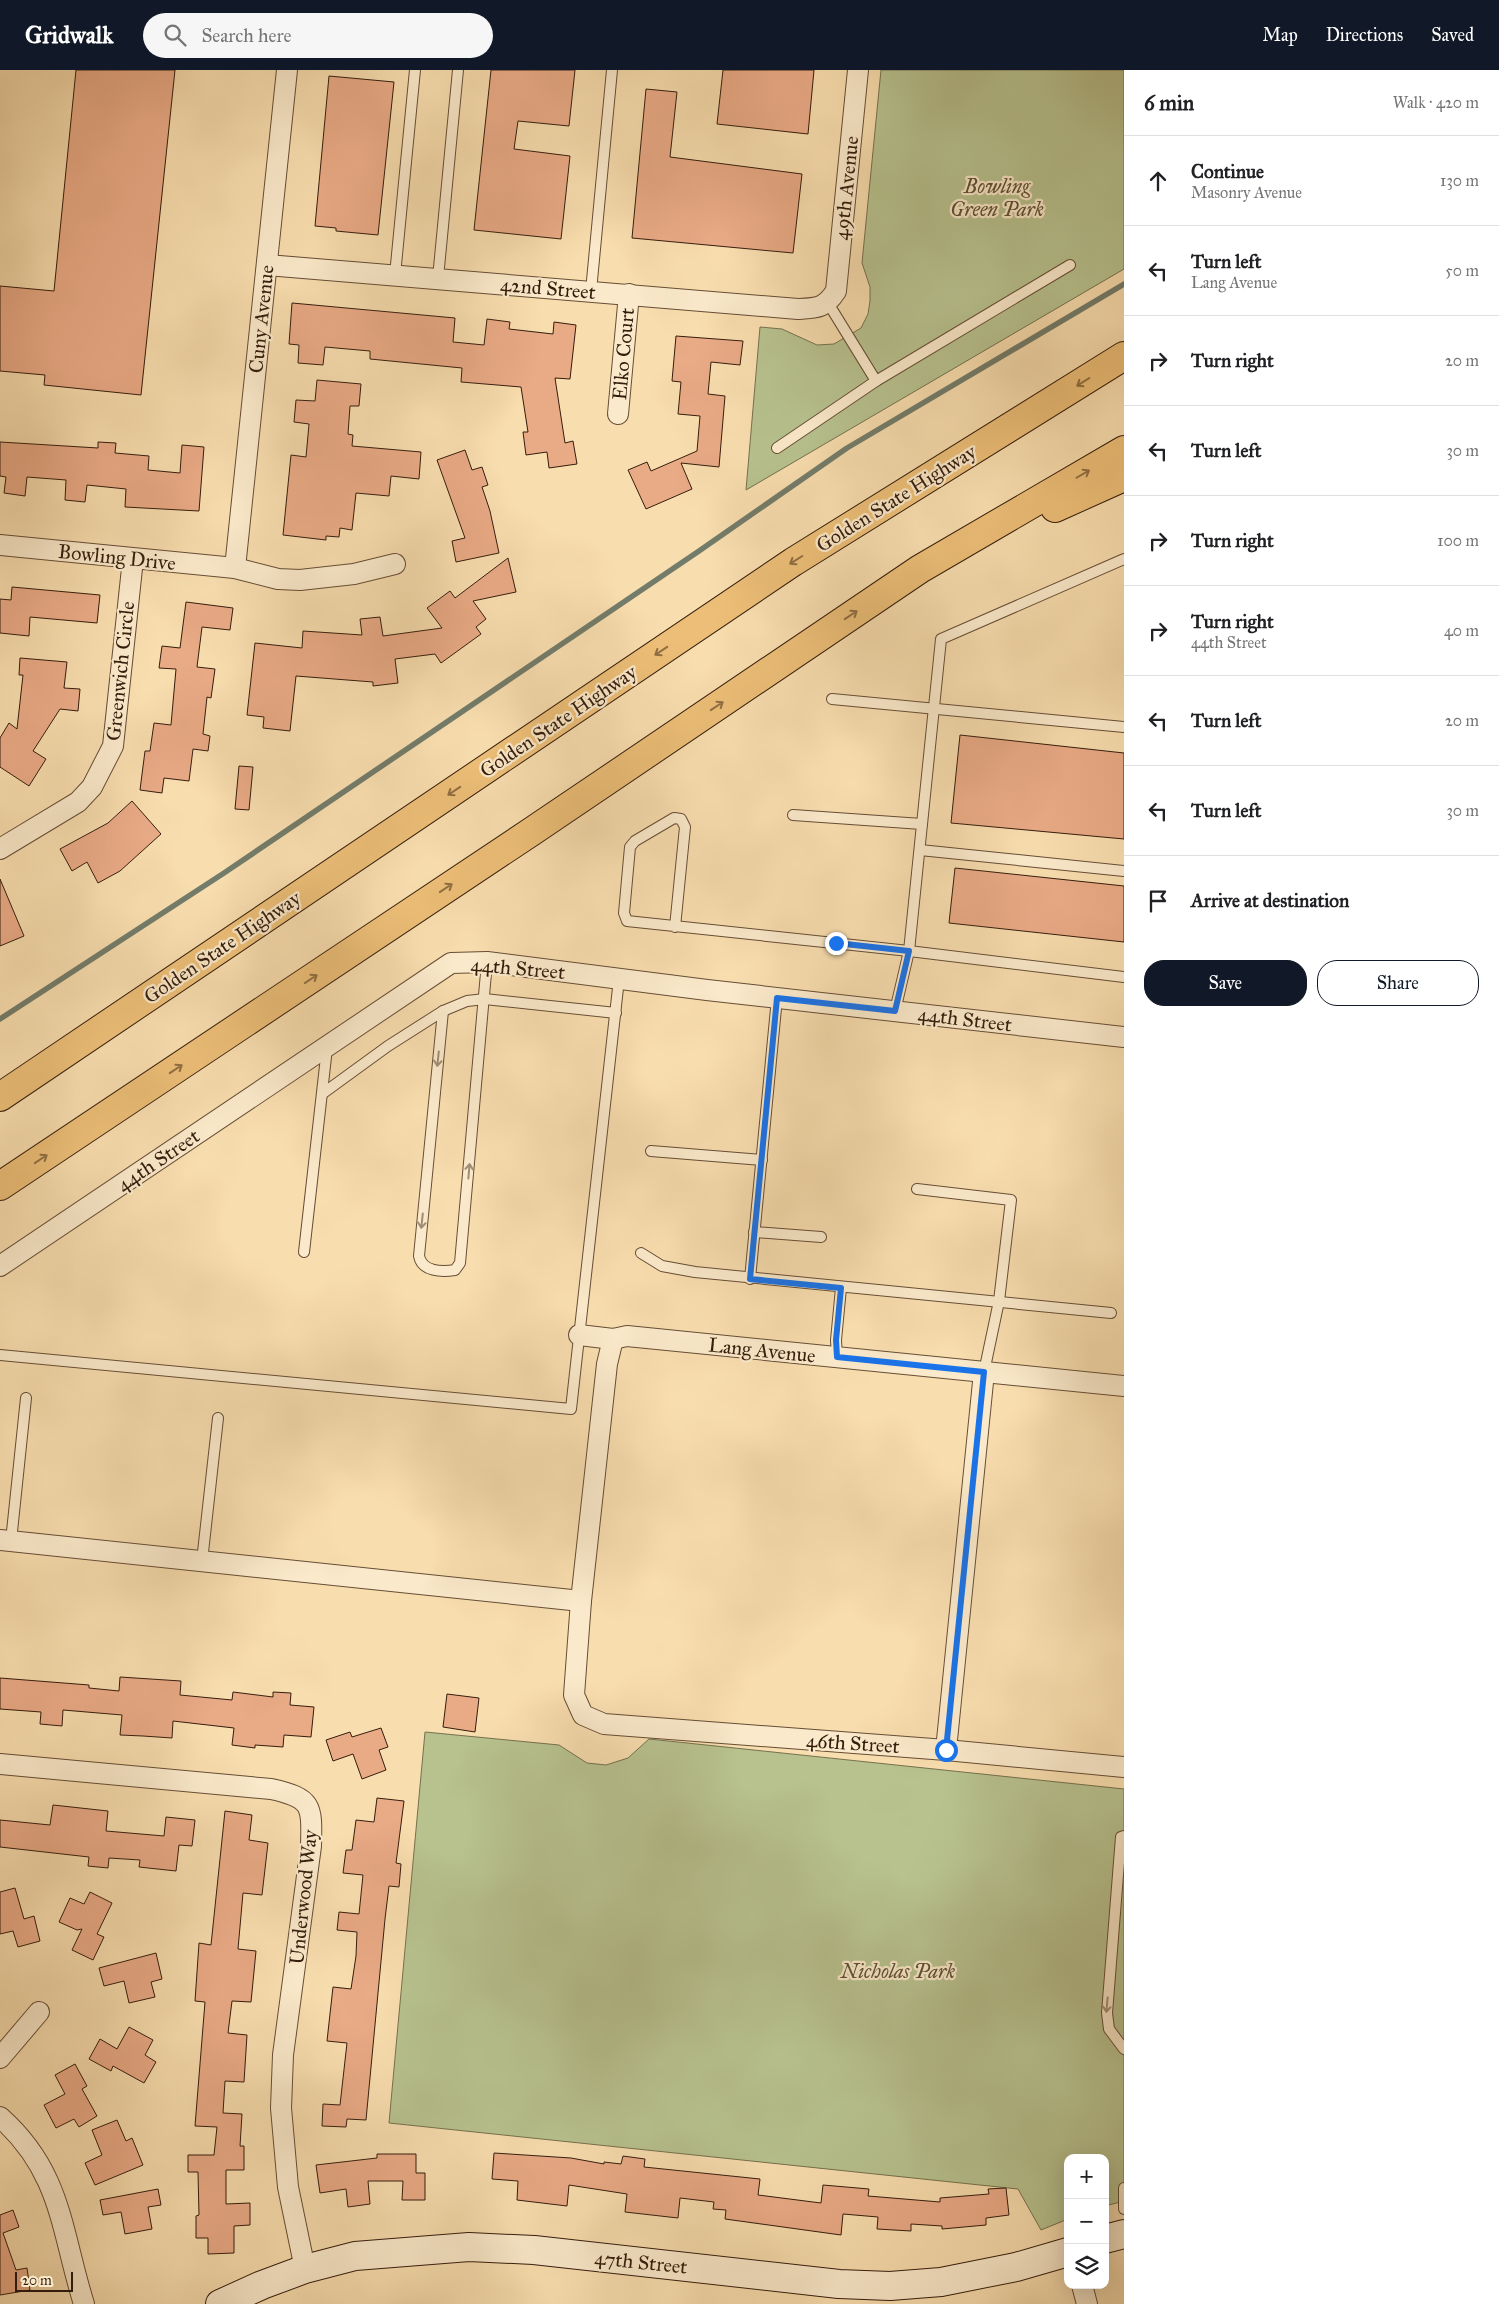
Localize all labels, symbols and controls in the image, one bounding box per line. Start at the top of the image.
search box [143,13,493,58]
text: Gridwalk [25,20,113,50]
icon: search [161,21,189,49]
text: Search here [201,24,291,47]
text: Map [1262,24,1298,46]
text: Directions [1326,24,1403,46]
text: Saved [1431,24,1474,46]
text: 6 min [1144,90,1194,116]
text: Walk · 420 m [1393,93,1479,112]
street label: 49th Avenue [829,135,863,241]
text: Continue [1191,160,1264,183]
icon: ahead [1144,167,1172,195]
text: 130 m [1440,171,1479,190]
park label: Bowling Green Park [950,174,1044,221]
text: Masonry Avenue [1191,183,1302,202]
text: Turn left [1191,250,1261,273]
icon: left [1144,257,1172,285]
text: 50 m [1445,261,1479,280]
street label: Cuny Avenue [243,264,279,374]
street label: 42nd Street [499,272,597,304]
text: Lang Avenue [1191,273,1277,292]
street label: Elko Court [607,307,639,401]
icon: right [1144,347,1172,375]
text: Turn right [1191,349,1274,372]
text: 20 m [1445,351,1479,370]
one-way arrow [1076,377,1090,387]
icon: left [1144,437,1172,465]
street label: Golden State Highway [812,439,981,558]
text: Turn left [1191,439,1261,462]
text: 30 m [1446,441,1479,460]
one-way arrow [1075,469,1090,479]
icon: right [1144,527,1172,555]
text: Turn right [1191,529,1274,552]
text: 100 m [1437,531,1479,550]
street label: Bowling Drive [57,539,177,576]
one-way arrow [789,555,803,566]
street label: Greenwich Circle [101,600,139,742]
one-way arrow [844,610,858,620]
text: Turn right [1191,610,1274,633]
icon: right [1144,617,1172,645]
text: 40 m [1444,621,1479,640]
text: 44th Street [1191,633,1267,652]
one-way arrow [655,646,669,656]
street label: Golden State Highway [475,659,642,783]
one-way arrow [710,701,724,711]
icon: left [1144,707,1172,735]
text: Turn left [1191,709,1261,732]
text: 20 m [1445,711,1479,730]
one-way arrow [447,786,461,796]
icon: left [1144,797,1172,825]
text: Turn left [1191,799,1261,822]
text: 30 m [1446,801,1479,820]
one-way arrow [439,883,453,894]
street label: Golden State Highway [139,885,306,1009]
icon: arrive [1144,887,1172,915]
text: Arrive at destination [1191,889,1349,912]
route end [825,932,848,955]
street label: 44th Street [470,952,566,984]
button: Save [1144,960,1307,1006]
button: Share [1317,960,1479,1006]
one-way arrow [304,973,318,984]
street label: 44th Street [917,1001,1013,1037]
one-way arrow [433,1051,443,1067]
one-way arrow [168,1064,182,1074]
street label: 44th Street [112,1124,204,1196]
one-way arrow [33,1154,47,1164]
one-way arrow [464,1163,473,1179]
one-way arrow [417,1213,427,1229]
street label: Lang Avenue [707,1332,817,1369]
street label: 46th Street [805,1728,901,1758]
route start [935,1739,958,1762]
street label: Underwood Way [284,1828,322,1966]
park label: Nicholas Park [840,1959,955,1983]
one-way arrow [1103,1996,1112,2012]
map controls [1064,2154,1109,2289]
button: + [1064,2154,1109,2199]
button: − [1064,2199,1109,2244]
button: layers [1064,2244,1109,2289]
street label: 47th Street [593,2245,689,2279]
scale bar [15,2269,72,2292]
text: 20 m [22,2272,52,2289]

